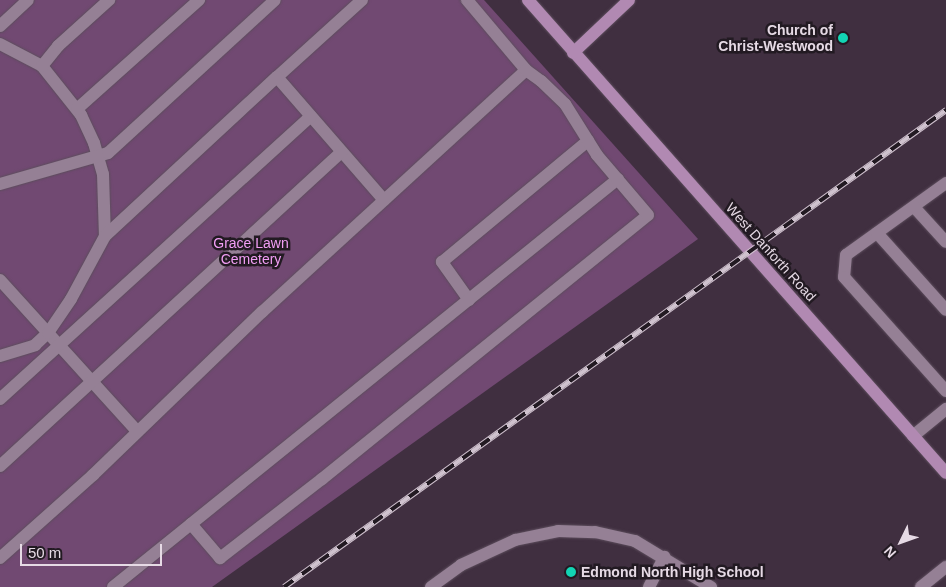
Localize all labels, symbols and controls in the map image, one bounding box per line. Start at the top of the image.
place label: Church of Christ-Westwood [718,22,833,54]
marker: Church of Christ-Westwood [837,32,849,44]
street label: West Danforth Road [722,199,820,305]
park label: Grace Lawn Cemetery [213,235,289,268]
north arrow [876,517,926,567]
scale bar [22,534,165,566]
text: N [881,543,899,561]
text: 50 m [28,544,61,561]
place label: Edmond North High School [581,564,764,580]
marker: Edmond North High School [565,566,577,578]

